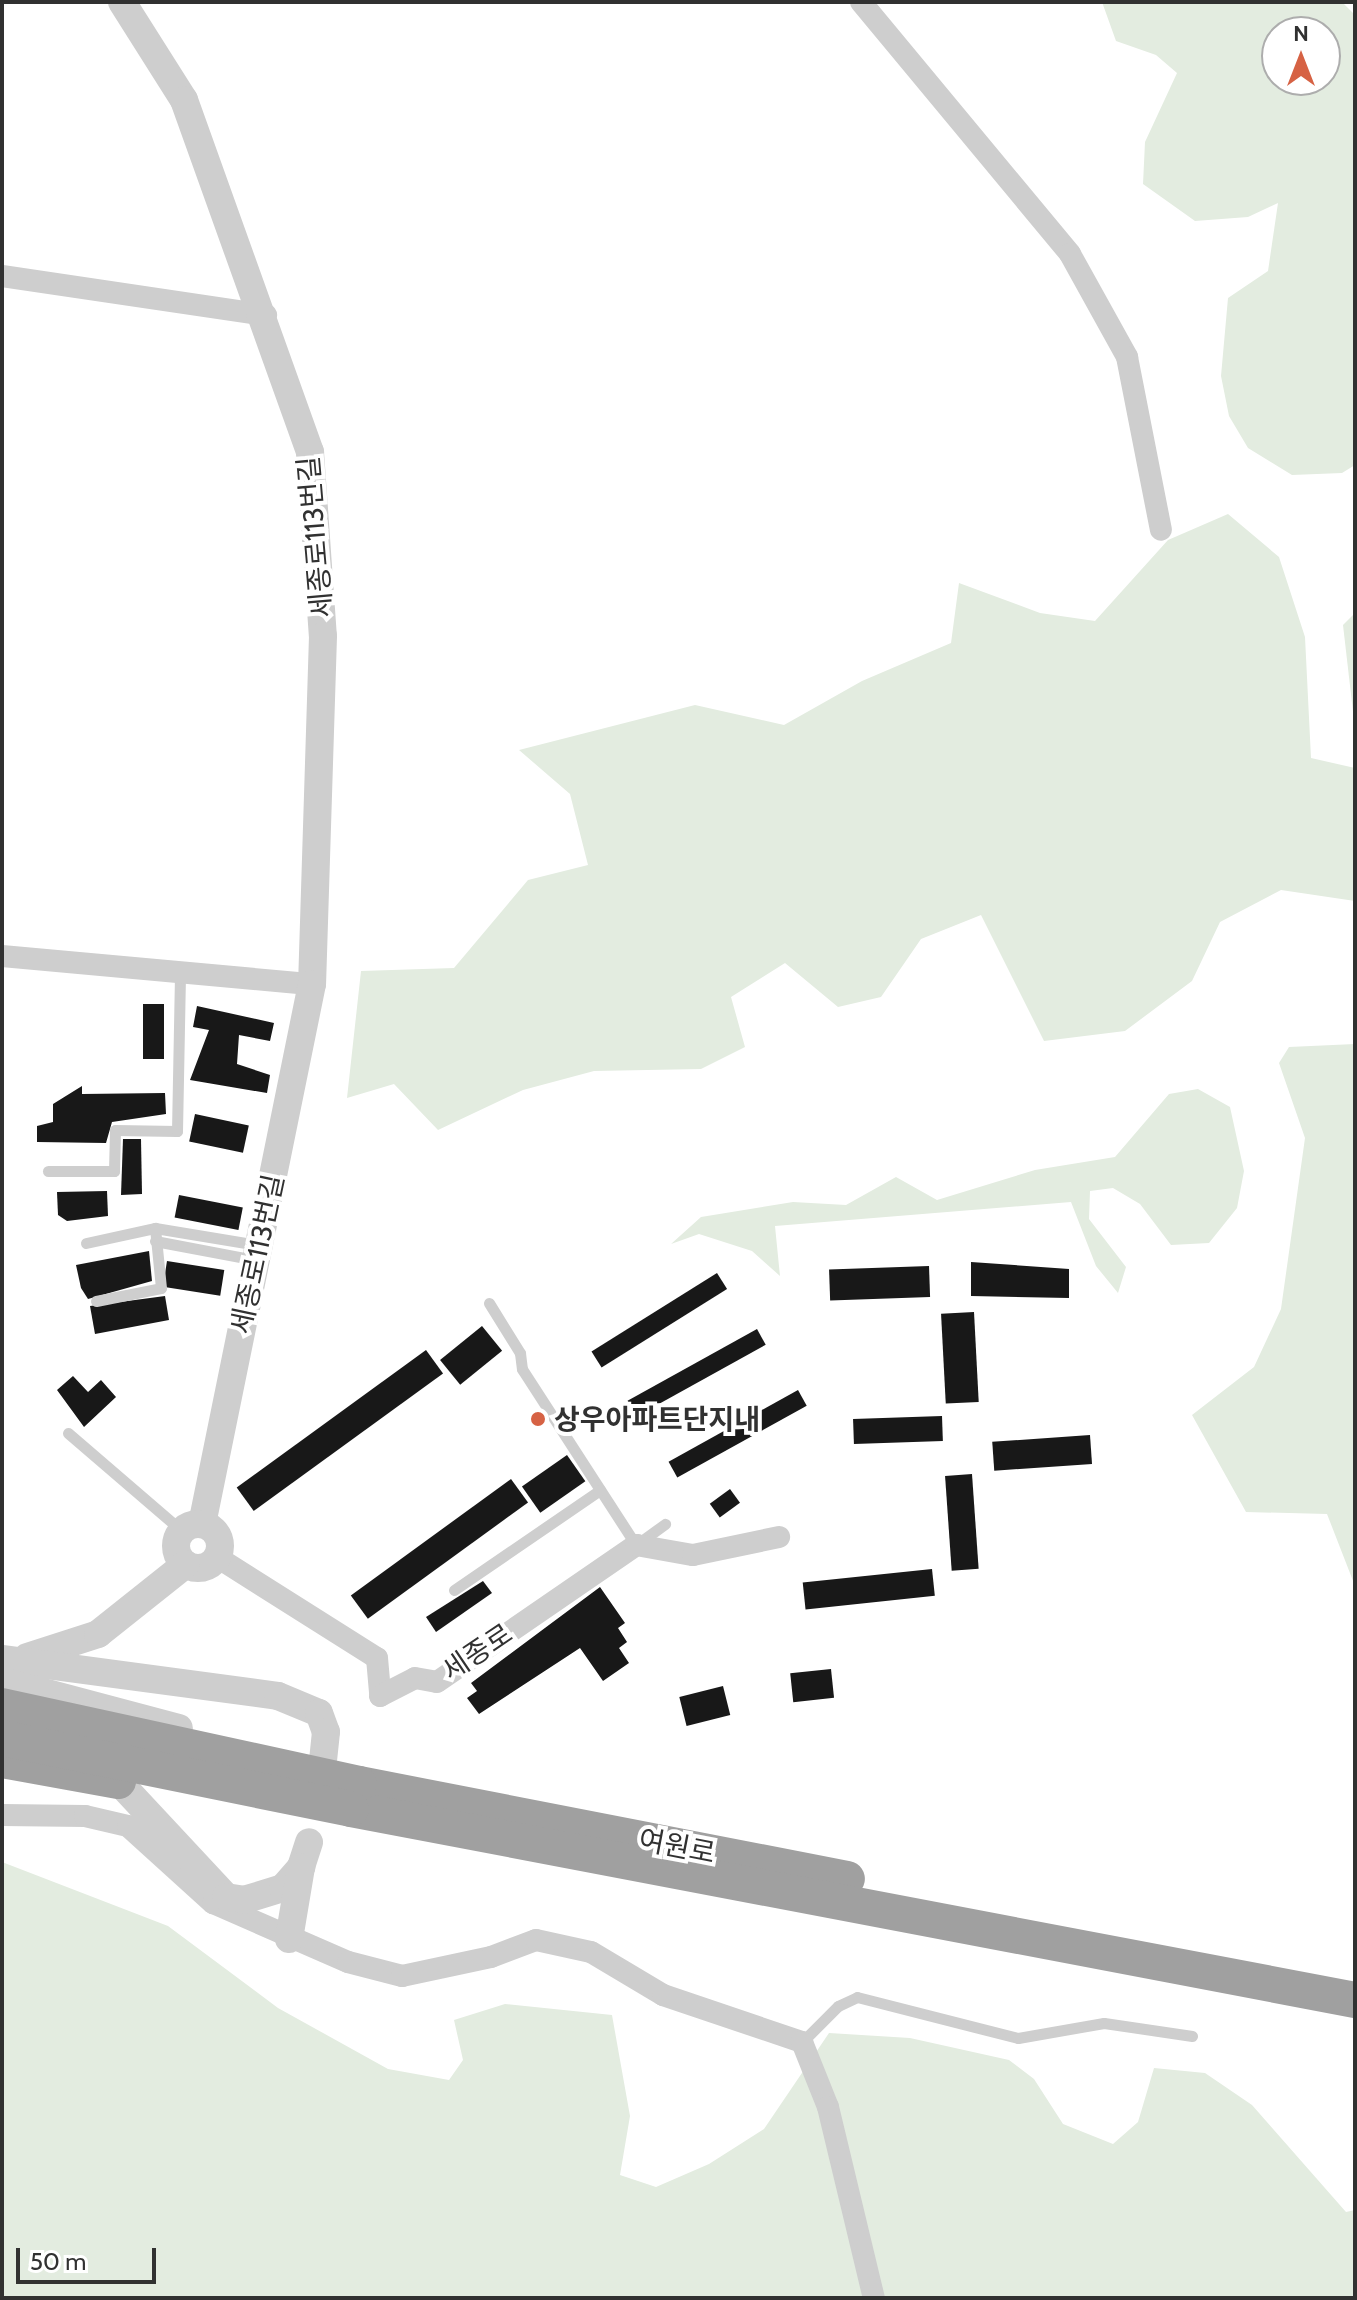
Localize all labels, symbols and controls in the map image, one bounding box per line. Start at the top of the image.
north arrow [1261,16,1341,96]
text: N [1293,20,1309,47]
street label: 세종로113번길 [291,455,339,619]
street label: 세종로113번길 [224,1171,290,1337]
place label: 상우아파트단지내 [554,1402,760,1436]
marker: 상우아파트단지내 [529,1410,547,1428]
street label: 세종로 [436,1616,518,1688]
street label: 여원로 [636,1822,718,1870]
scale bar [20,2232,160,2282]
text: 50 m [30,2247,86,2276]

